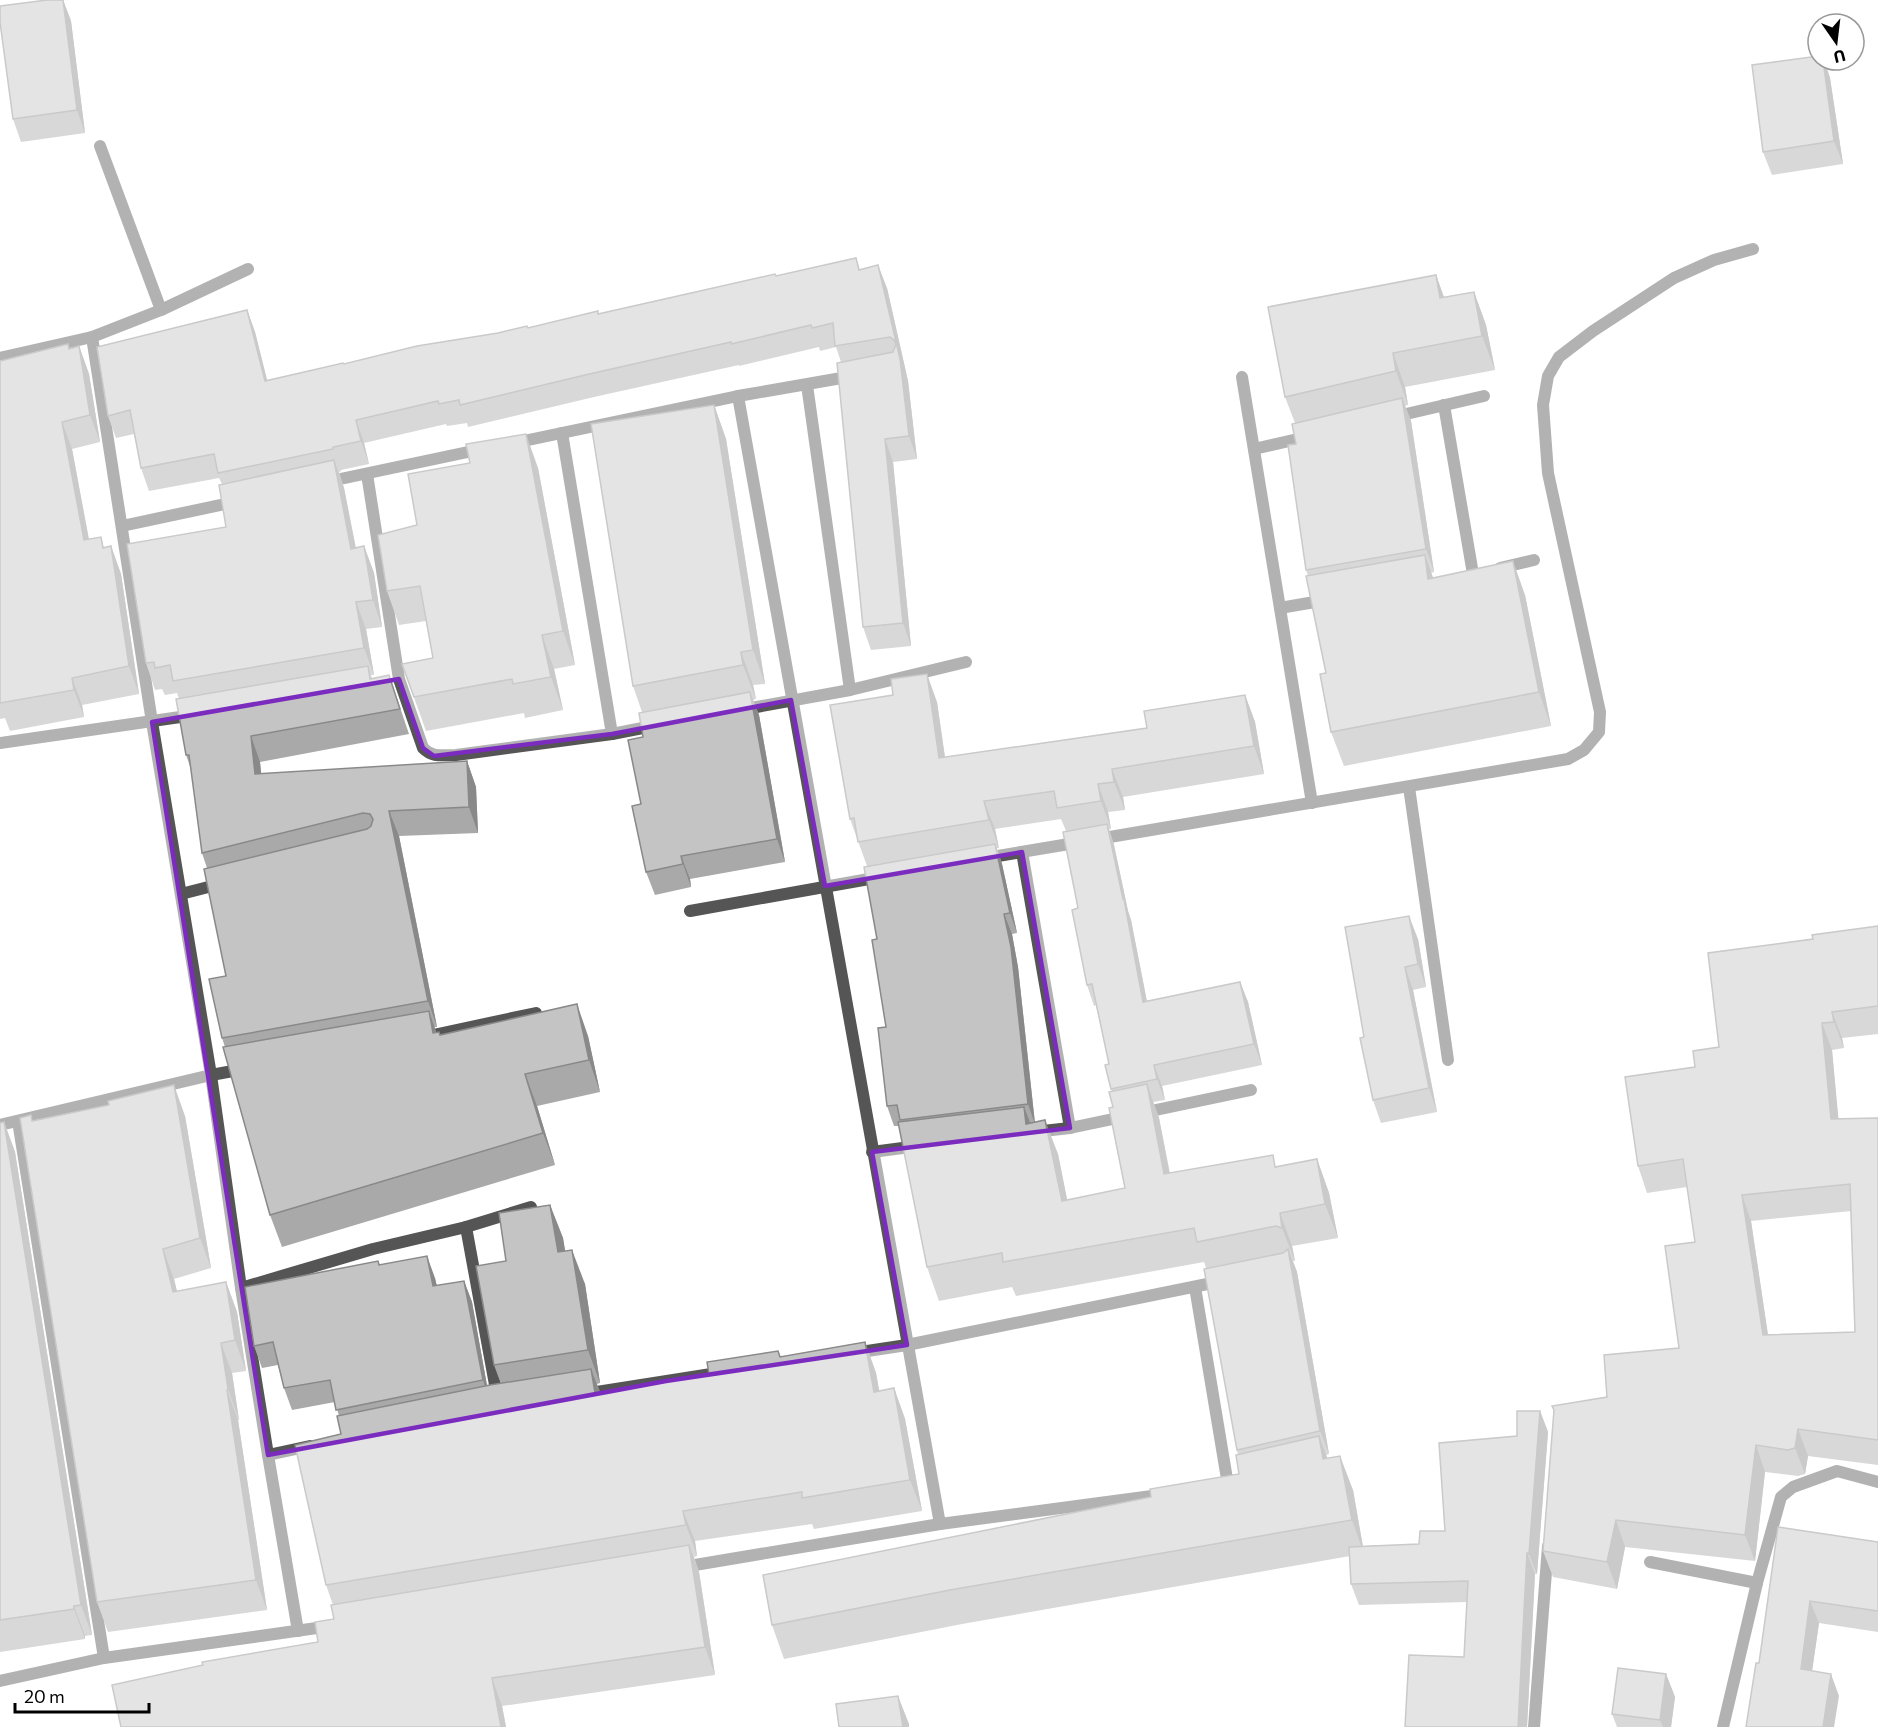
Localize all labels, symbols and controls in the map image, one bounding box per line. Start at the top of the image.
north arrow [1806,12,1866,72]
text: U [1832,46,1848,68]
scale bar [15,1676,148,1714]
text: 20 m [24,1685,65,1707]

